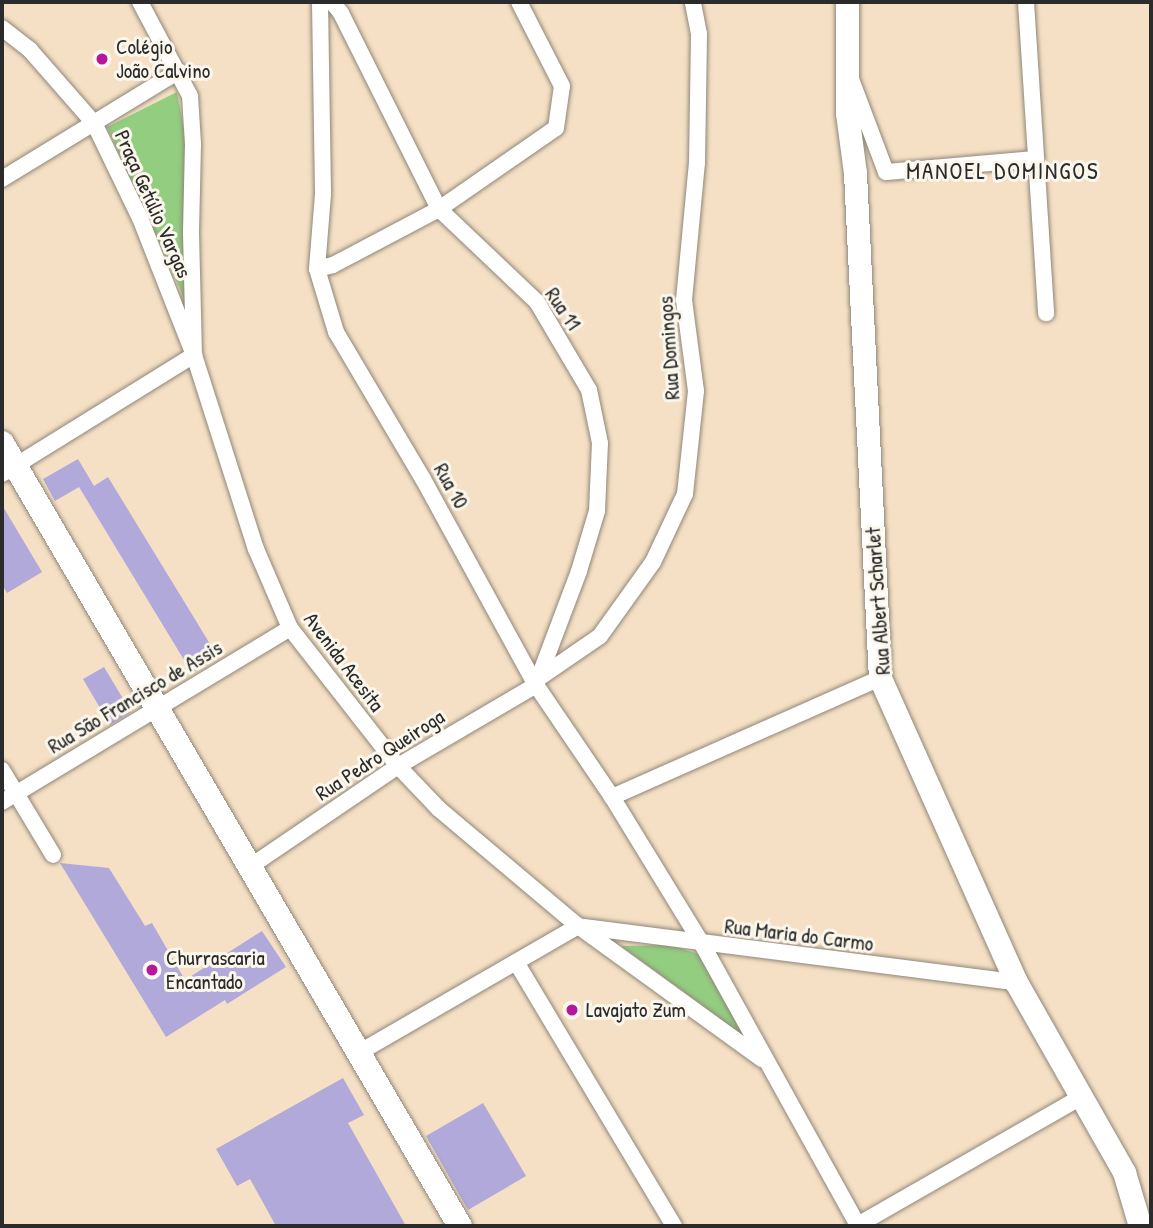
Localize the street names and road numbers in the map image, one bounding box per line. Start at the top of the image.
street label: Praça Getúlio Vargas [109,126,197,282]
street label: Rua 11 [540,283,586,335]
street label: Rua Domingos [653,295,685,401]
street label: Rua 10 [428,459,474,513]
street label: Rua Albert Scharlet [860,526,896,676]
street label: Avenida Acesita [299,608,389,716]
street label: Rua São Francisco de Assis [43,635,227,759]
street label: Rua Pedro Queiroga [311,704,449,806]
street label: Rua Maria do Carmo [723,913,875,957]

